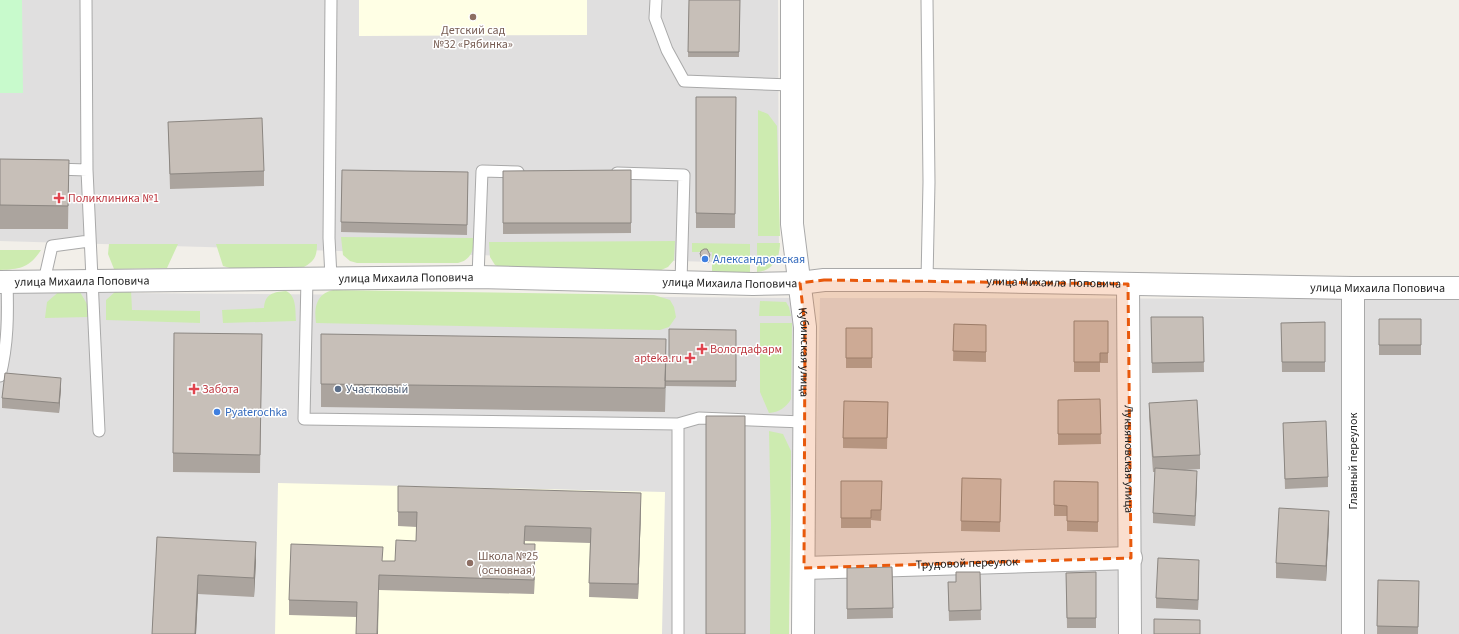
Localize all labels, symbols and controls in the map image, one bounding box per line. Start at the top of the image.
marker: Детский сад №32 «Рябинка» [468,12,478,22]
place label: Детский сад №32 «Рябинка» [433,22,513,53]
place label: Поликлиника №1 [68,190,159,207]
marker: Поликлиника №1 [53,192,65,204]
place label: Александровская [713,251,805,268]
marker: Александровская [700,254,710,264]
street label: улица Михаила Поповича [338,269,474,287]
street label: улица Михаила Поповича [14,272,150,291]
street label: улица Михаила Поповича [986,273,1121,293]
street label: улица Михаила Поповича [662,274,798,293]
street label: улица Михаила Поповича [1310,279,1445,297]
street label: Кубинская улица [794,306,813,397]
place label: Вологдафарм [710,341,782,358]
marker: Вологдафарм [697,344,707,354]
place label: apteka.ru [634,350,682,367]
marker: apteka.ru [685,353,695,363]
place label: Забота [202,381,239,398]
place label: Участковый [346,381,408,398]
marker: Забота [189,384,199,394]
marker: Участковый [333,384,343,394]
place label: Pyaterochka [225,404,287,421]
street label: Лукьяновская улица [1120,405,1137,513]
marker: Pyaterochka [212,407,222,417]
street label: Главный переулок [1345,413,1362,509]
place label: Школа №25 (основная) [478,548,538,579]
street label: Трудовой переулок [915,553,1018,574]
marker: Школа №25 (основная) [465,558,475,568]

